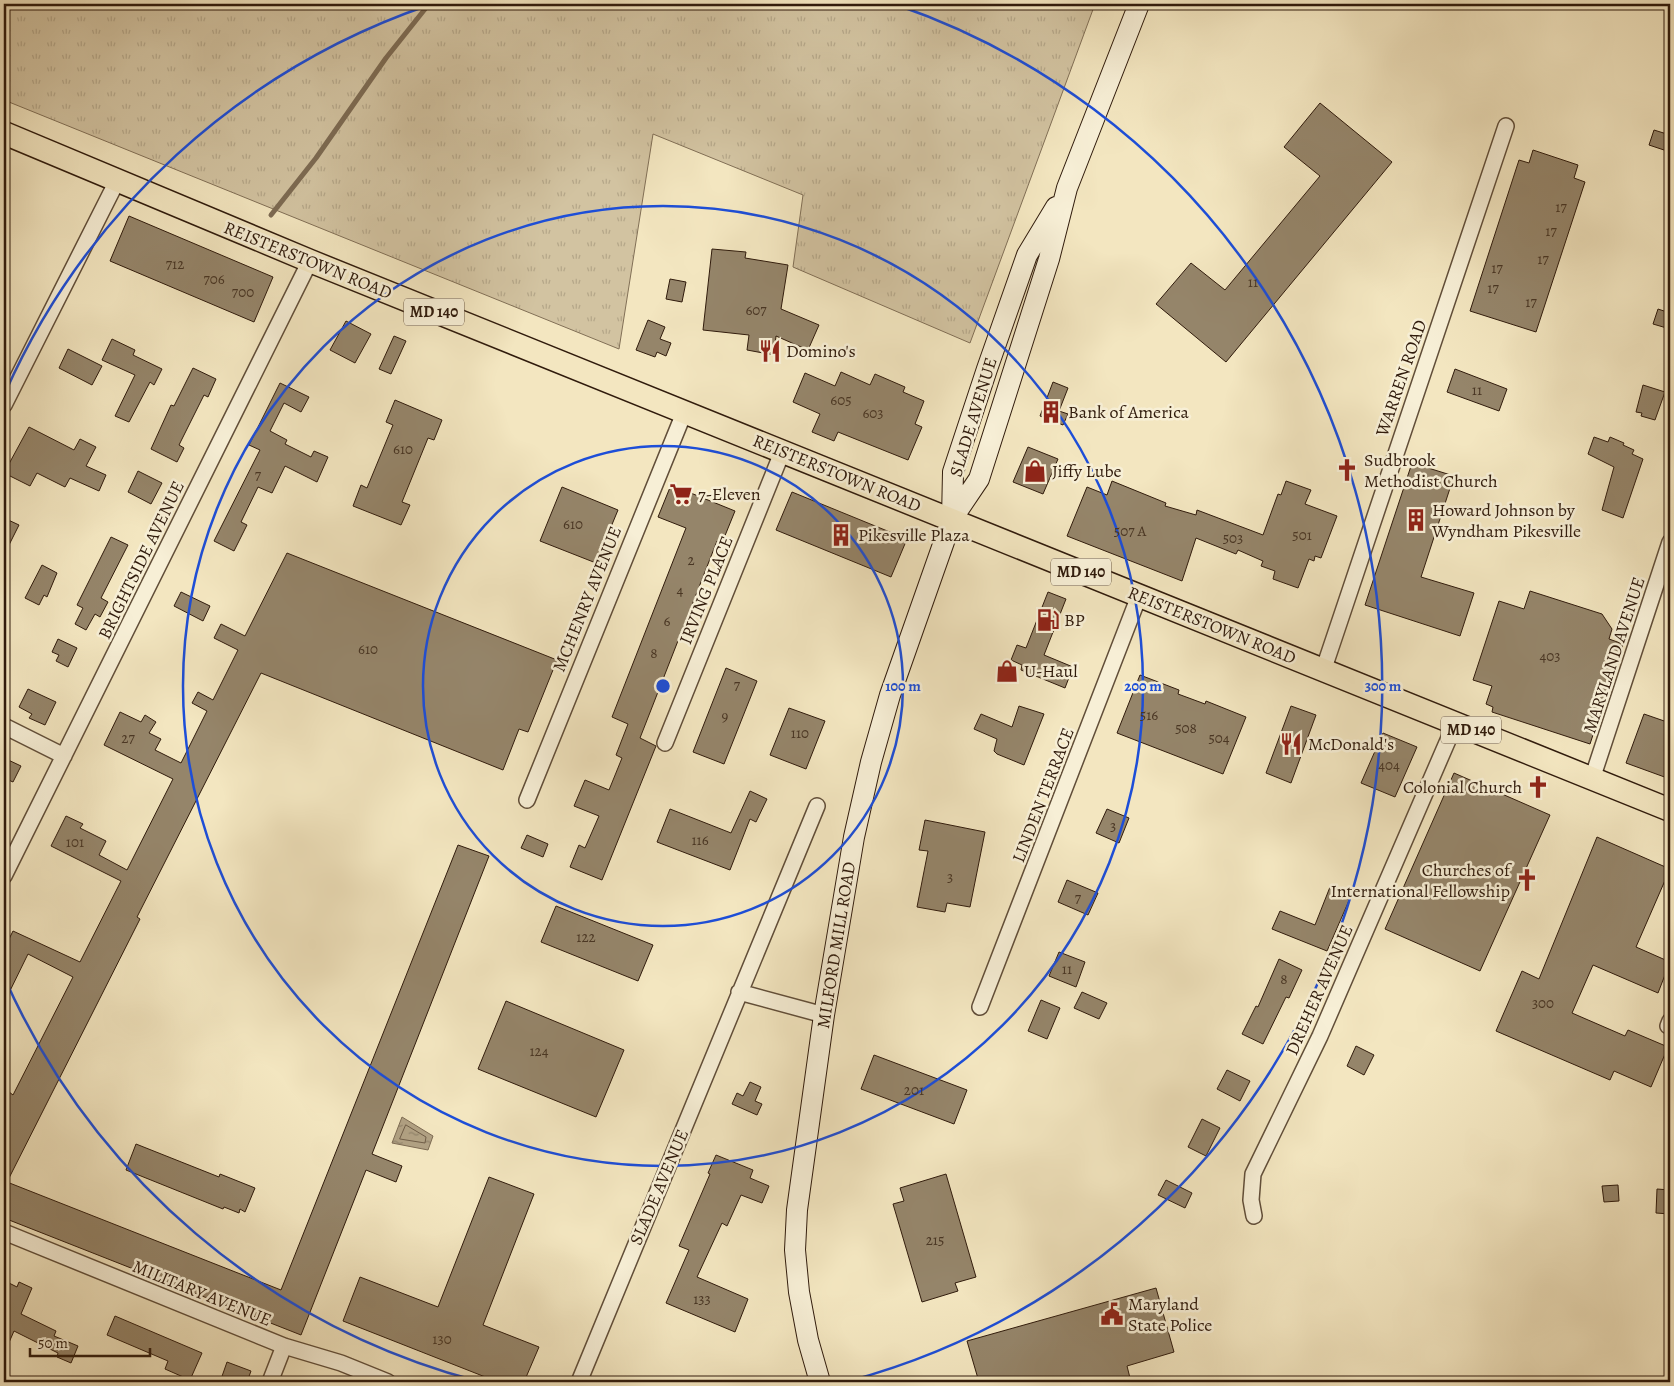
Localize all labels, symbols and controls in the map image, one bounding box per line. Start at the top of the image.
house number: 17 [1555,197,1567,217]
street label: REISTERSTOWN ROAD [220,215,396,305]
house number: 17 [1545,221,1557,241]
house number: 17 [1537,249,1549,269]
house number: 712 [166,254,184,274]
house number: 17 [1491,258,1503,278]
house number: 706 [203,269,225,289]
house number: 11 [1248,272,1258,292]
house number: 17 [1487,278,1499,298]
house number: 700 [232,282,254,302]
house number: 17 [1525,292,1537,312]
road number: MD 140 [404,298,464,326]
house number: 607 [745,300,767,320]
street label: WARREN ROAD [1369,316,1432,440]
restaurant icon: Domino's [757,338,783,364]
place label: Domino's [786,339,856,363]
street label: SLADE AVENUE [943,354,1003,480]
house number: 11 [1472,380,1482,400]
house number: 605 [830,390,852,410]
building icon: Bank of America [1038,399,1064,425]
place label: Bank of America [1068,400,1190,424]
house number: 603 [862,403,884,423]
street label: REISTERSTOWN ROAD [749,428,925,518]
house number: 610 [393,439,413,459]
place label: Sudbrook Methodist Church [1364,448,1498,493]
church icon: Sudbrook Methodist Church [1334,457,1360,483]
shop icon: Jiffy Lube [1022,458,1048,484]
place label: Jiffy Lube [1052,459,1122,483]
house number: 7 [255,465,262,485]
street label: BRIGHTSIDE AVENUE [92,477,190,643]
supermarket icon: 7-Eleven [668,481,694,507]
place label: 7-Eleven [698,482,761,506]
place label: Howard Johnson by Wyndham Pikesville [1431,498,1581,543]
building icon: Howard Johnson by Wyndham Pikesville [1403,507,1429,533]
house number: 610 [563,514,583,534]
house number: 507 A [1114,521,1146,541]
building icon: Pikesville Plaza [828,522,854,548]
street label: MCHENRY AVENUE [547,523,627,675]
place label: Pikesville Plaza [858,523,970,547]
house number: 501 [1292,525,1312,545]
house number: 503 [1223,528,1243,548]
street label: IRVING PLACE [673,532,739,648]
house number: 2 [687,550,695,570]
road number: MD 140 [1051,558,1111,586]
street label: MARYLAND AVENUE [1577,574,1651,736]
house number: 4 [677,580,684,600]
street label: REISTERSTOWN ROAD [1124,580,1300,670]
fuel station icon: BP [1035,607,1061,633]
place label: BP [1064,608,1085,632]
house number: 6 [664,611,671,631]
house number: 610 [358,639,378,659]
house number: 8 [650,643,658,663]
house number: 403 [1539,646,1561,666]
shop icon: U-Haul [994,658,1020,684]
place label: U-Haul [1024,659,1078,683]
house number: 7 [734,675,741,695]
text: 100 m [885,676,921,696]
text: 200 m [1124,676,1162,696]
text: 300 m [1365,676,1402,696]
centre of rings [654,677,672,695]
house number: 516 [1140,705,1158,725]
house number: 9 [722,706,729,726]
road number: MD 140 [1441,716,1501,744]
house number: 508 [1175,718,1197,738]
house number: 110 [791,723,809,743]
street label: LINDEN TERRACE [1006,724,1080,866]
house number: 27 [121,728,135,748]
house number: 504 [1208,728,1230,748]
restaurant icon: McDonald's [1278,731,1304,757]
place label: McDonald's [1308,732,1394,756]
house number: 404 [1378,755,1400,775]
church icon: Colonial Church [1525,774,1551,800]
place label: Colonial Church [1403,775,1522,799]
house number: 3 [1110,816,1116,836]
house number: 116 [691,830,709,850]
house number: 101 [66,832,84,852]
place label: Churches of International Fellowship [1330,858,1513,903]
street label: MILFORD MILL ROAD [811,860,861,1030]
house number: 3 [947,867,953,887]
church icon: Churches of International Fellowship [1514,867,1540,893]
house number: 7 [1075,888,1082,908]
street label: DREHER AVENUE [1280,921,1358,1059]
house number: 122 [576,927,596,947]
house number: 11 [1062,959,1072,979]
house number: 8 [1280,969,1288,989]
house number: 300 [1532,993,1554,1013]
house number: 124 [529,1041,549,1061]
house number: 201 [904,1080,924,1100]
street label: SLADE AVENUE [624,1125,694,1249]
house number: 215 [926,1230,944,1250]
street label: MILITARY AVENUE [129,1254,275,1332]
house number: 133 [693,1289,711,1309]
place label: Maryland State Police [1128,1292,1212,1337]
public building icon: Maryland State Police [1099,1301,1125,1327]
scale bar [30,1326,150,1358]
house number: 130 [432,1329,452,1349]
text: 50 m [38,1333,68,1353]

